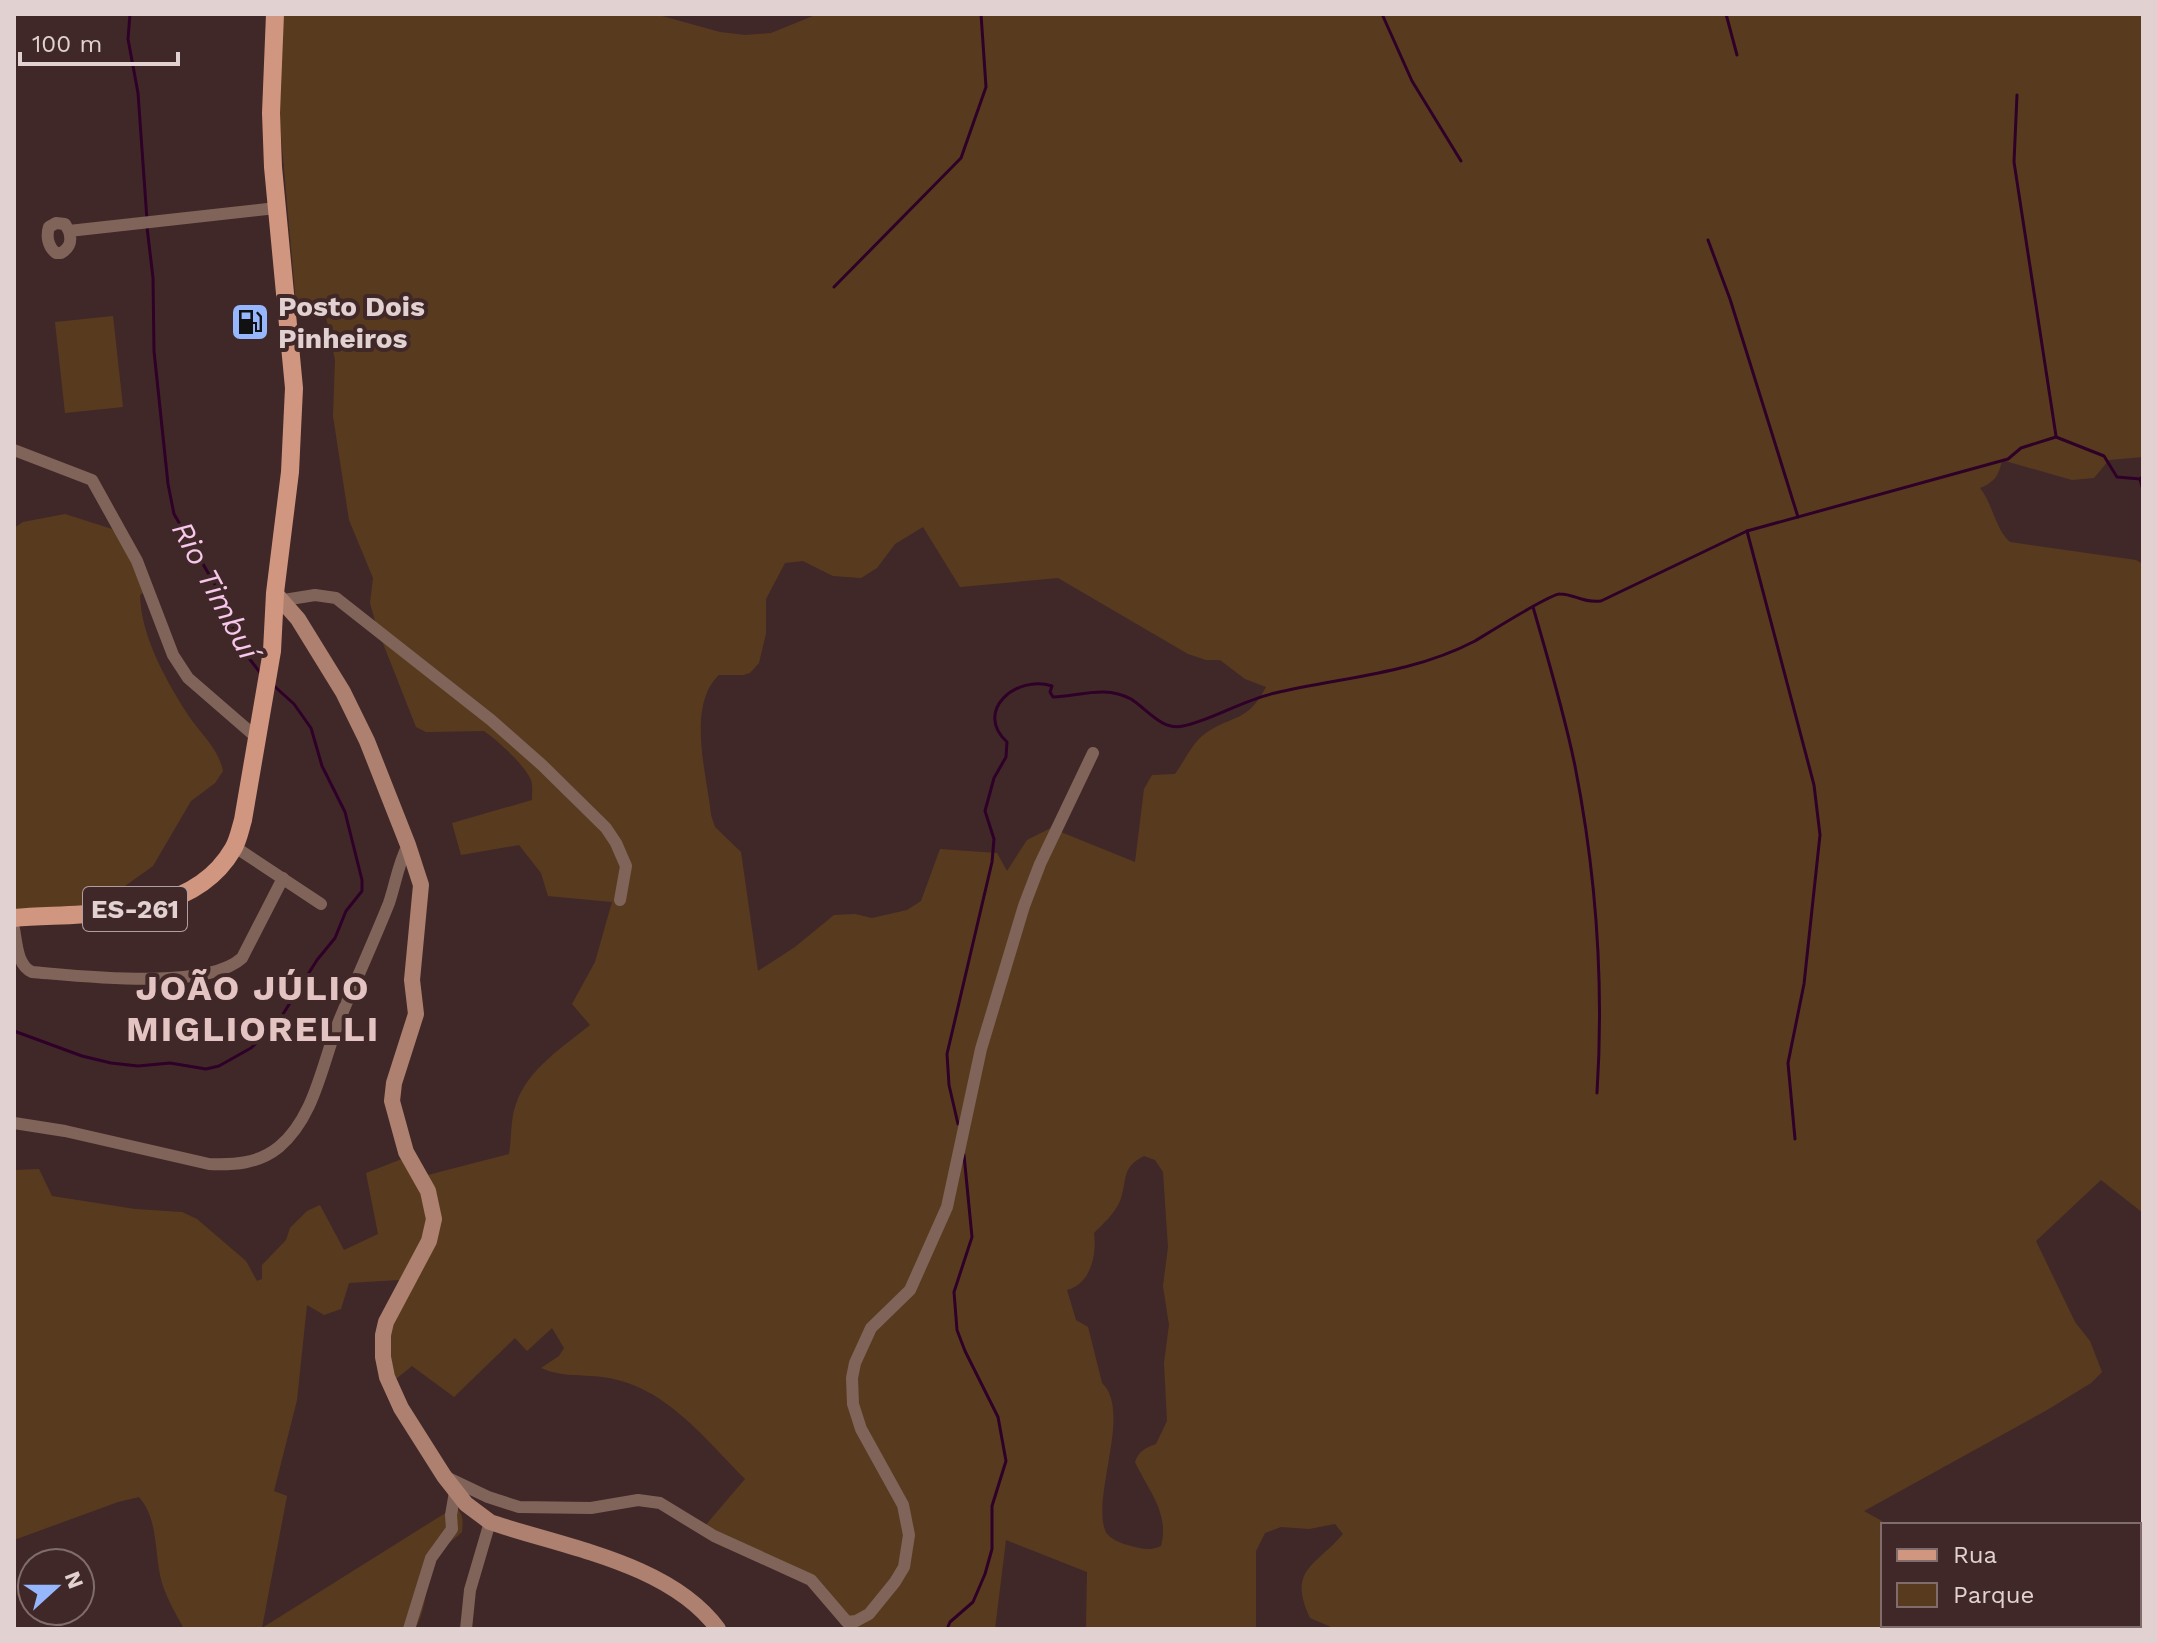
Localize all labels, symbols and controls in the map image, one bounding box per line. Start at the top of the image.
scale bar [20,16,178,66]
text: 100 m [32,30,102,58]
place label: Posto Dois Pinheiros [278,290,425,355]
fuel station icon: Posto Dois Pinheiros [229,301,271,343]
water label: Rio Timbuí [165,515,269,669]
road number: ES-261 [83,887,187,931]
district label: JOÃO JÚLIO MIGLIORELLI [126,967,380,1050]
legend [1881,1523,2141,1627]
text: Rua [1953,1541,1997,1569]
north arrow [16,1547,96,1627]
text: N [60,1568,89,1592]
text: Parque [1953,1581,2034,1609]

